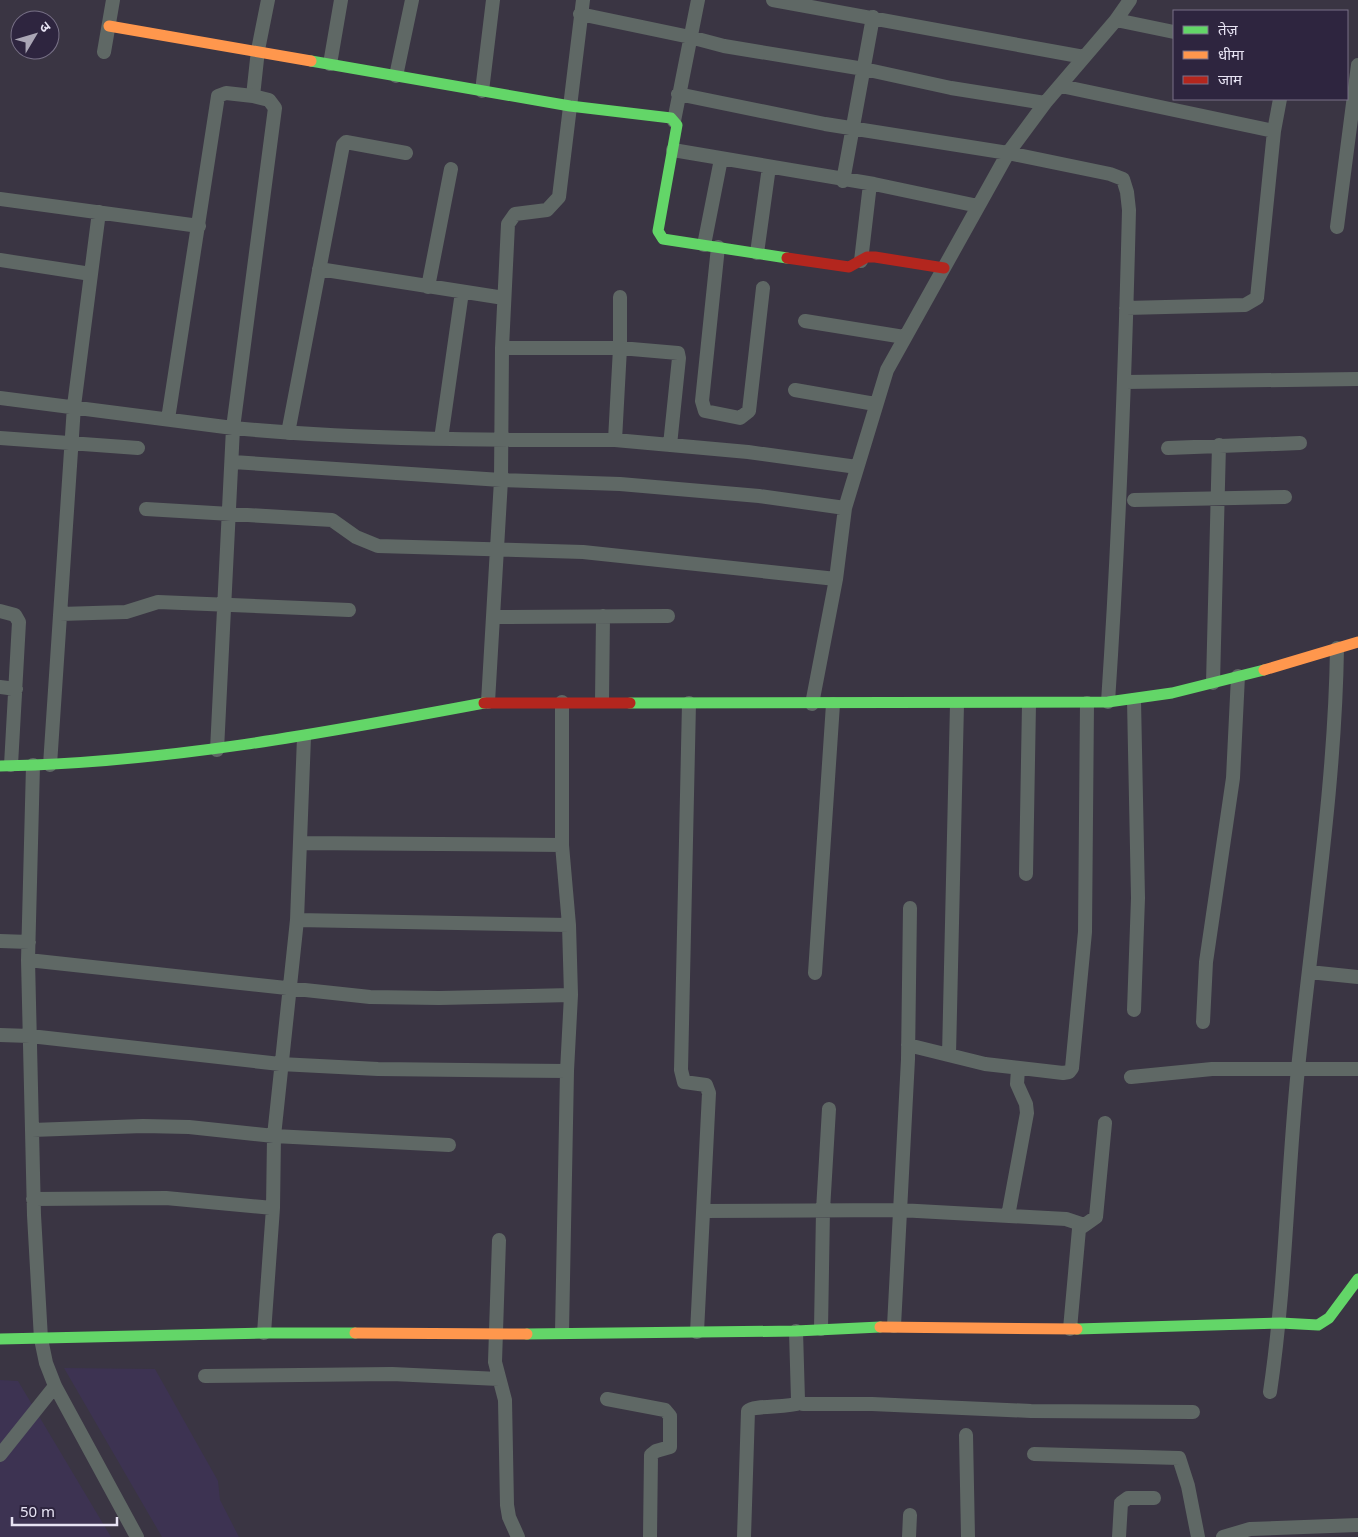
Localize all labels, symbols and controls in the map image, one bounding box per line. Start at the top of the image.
north arrow [10,10,60,60]
legend [1173,10,1348,100]
text: उ [36,18,56,36]
text: तेज़ [1218,19,1239,39]
text: धीमा [1218,44,1245,64]
text: जाम [1218,69,1243,89]
scale bar [12,1494,118,1526]
text: 50 m [20,1501,55,1521]

